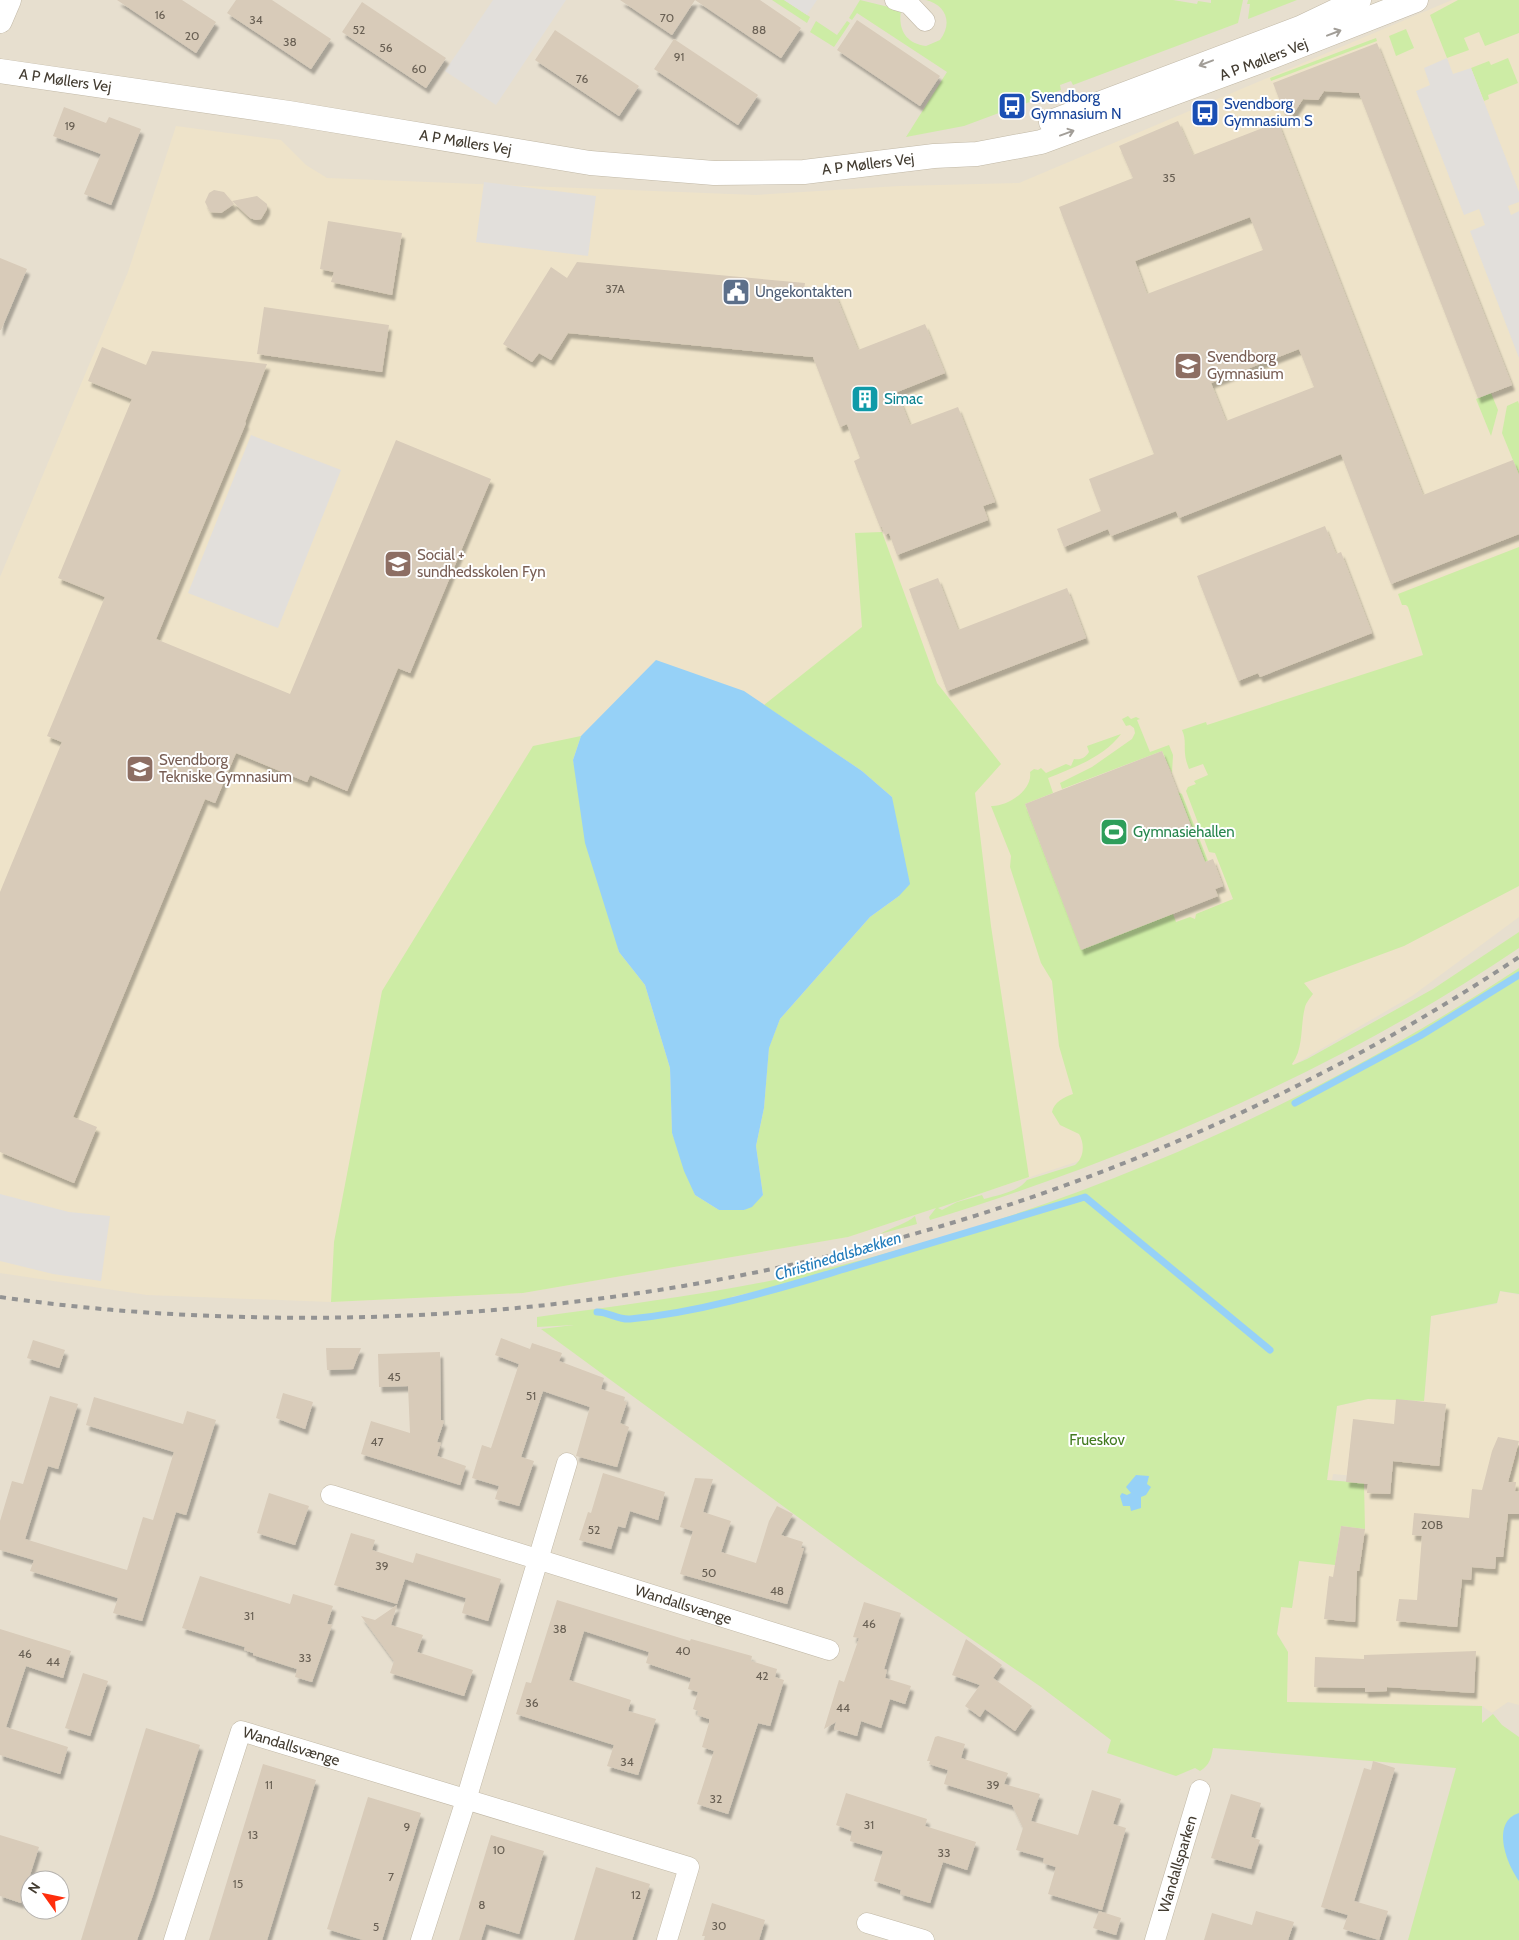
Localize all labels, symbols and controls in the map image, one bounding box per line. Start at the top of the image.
house number: 16 [155,7,166,22]
house number: 70 [660,10,674,25]
house number: 34 [249,12,263,27]
house number: 52 [353,22,365,37]
house number: 88 [752,22,766,37]
house number: 20 [185,28,199,43]
one-way arrow [1326,28,1341,37]
house number: 38 [283,34,297,49]
street label: A P Møllers Vej [1217,34,1310,84]
house number: 56 [379,40,393,55]
house number: 91 [674,49,684,64]
one-way arrow [1199,59,1214,68]
house number: 60 [411,61,427,76]
street label: A P Møllers Vej [18,65,113,96]
house number: 76 [576,71,588,86]
place label: Svendborg Gymnasium N [1031,88,1122,123]
bus stop icon: Svendborg Gymnasium N [997,91,1027,121]
place label: Svendborg Gymnasium S [1224,95,1313,130]
bus stop icon: Svendborg Gymnasium S [1190,98,1220,128]
house number: 19 [65,118,76,133]
street label: A P Møllers Vej [418,126,513,159]
one-way arrow [1059,128,1075,137]
street label: A P Møllers Vej [821,150,915,179]
house number: 35 [1163,170,1175,185]
public building icon: Ungekontakten [721,277,751,307]
house number: 37A [605,281,625,296]
place label: Ungekontakten [755,283,852,301]
place label: Svendborg Gymnasium [1207,348,1284,383]
school or university icon: Svendborg Gymnasium [1173,351,1203,381]
building icon: Simac [850,384,880,414]
place label: Simac [884,390,923,408]
place label: Social + sundhedsskolen Fyn [417,546,546,581]
school or university icon: Social + sundhedsskolen Fyn [383,549,413,579]
place label: Svendborg Tekniske Gymnasium [159,751,292,786]
school or university icon: Svendborg Tekniske Gymnasium [125,754,155,784]
sports icon: Gymnasiehallen [1099,817,1129,847]
place label: Gymnasiehallen [1133,823,1235,841]
water label: Christinedalsbækken [772,1228,904,1284]
house number: 45 [387,1369,401,1384]
house number: 51 [526,1388,536,1403]
park label: Frueskov [1069,1431,1125,1449]
house number: 47 [371,1434,383,1449]
house number: 20B [1421,1517,1443,1532]
house number: 52 [588,1522,600,1537]
house number: 39 [375,1558,389,1573]
house number: 50 [702,1565,716,1580]
street label: Wandallsvænge [633,1581,734,1628]
house number: 48 [770,1583,784,1598]
house number: 31 [244,1608,254,1623]
house number: 46 [862,1616,876,1631]
house number: 38 [553,1621,567,1636]
house number: 40 [675,1643,691,1658]
house number: 46 [18,1646,32,1661]
house number: 33 [299,1650,311,1665]
house number: 44 [46,1654,60,1669]
house number: 42 [755,1668,769,1683]
house number: 36 [525,1695,539,1710]
house number: 44 [836,1700,850,1715]
street label: Wandallsvænge [241,1723,342,1770]
house number: 34 [620,1754,634,1769]
house number: 11 [265,1777,273,1792]
house number: 39 [986,1777,1000,1792]
house number: 32 [710,1791,722,1806]
street label: Wandallsparken [1155,1813,1201,1915]
house number: 31 [864,1817,874,1832]
house number: 9 [404,1819,411,1834]
house number: 13 [248,1827,258,1842]
house number: 10 [493,1842,505,1857]
house number: 33 [938,1845,950,1860]
house number: 7 [388,1869,394,1884]
north arrow [20,1870,70,1920]
house number: 15 [233,1876,243,1891]
text: N [24,1879,44,1897]
house number: 12 [631,1887,641,1902]
house number: 8 [478,1897,486,1912]
house number: 30 [712,1918,726,1933]
house number: 5 [373,1919,379,1934]

